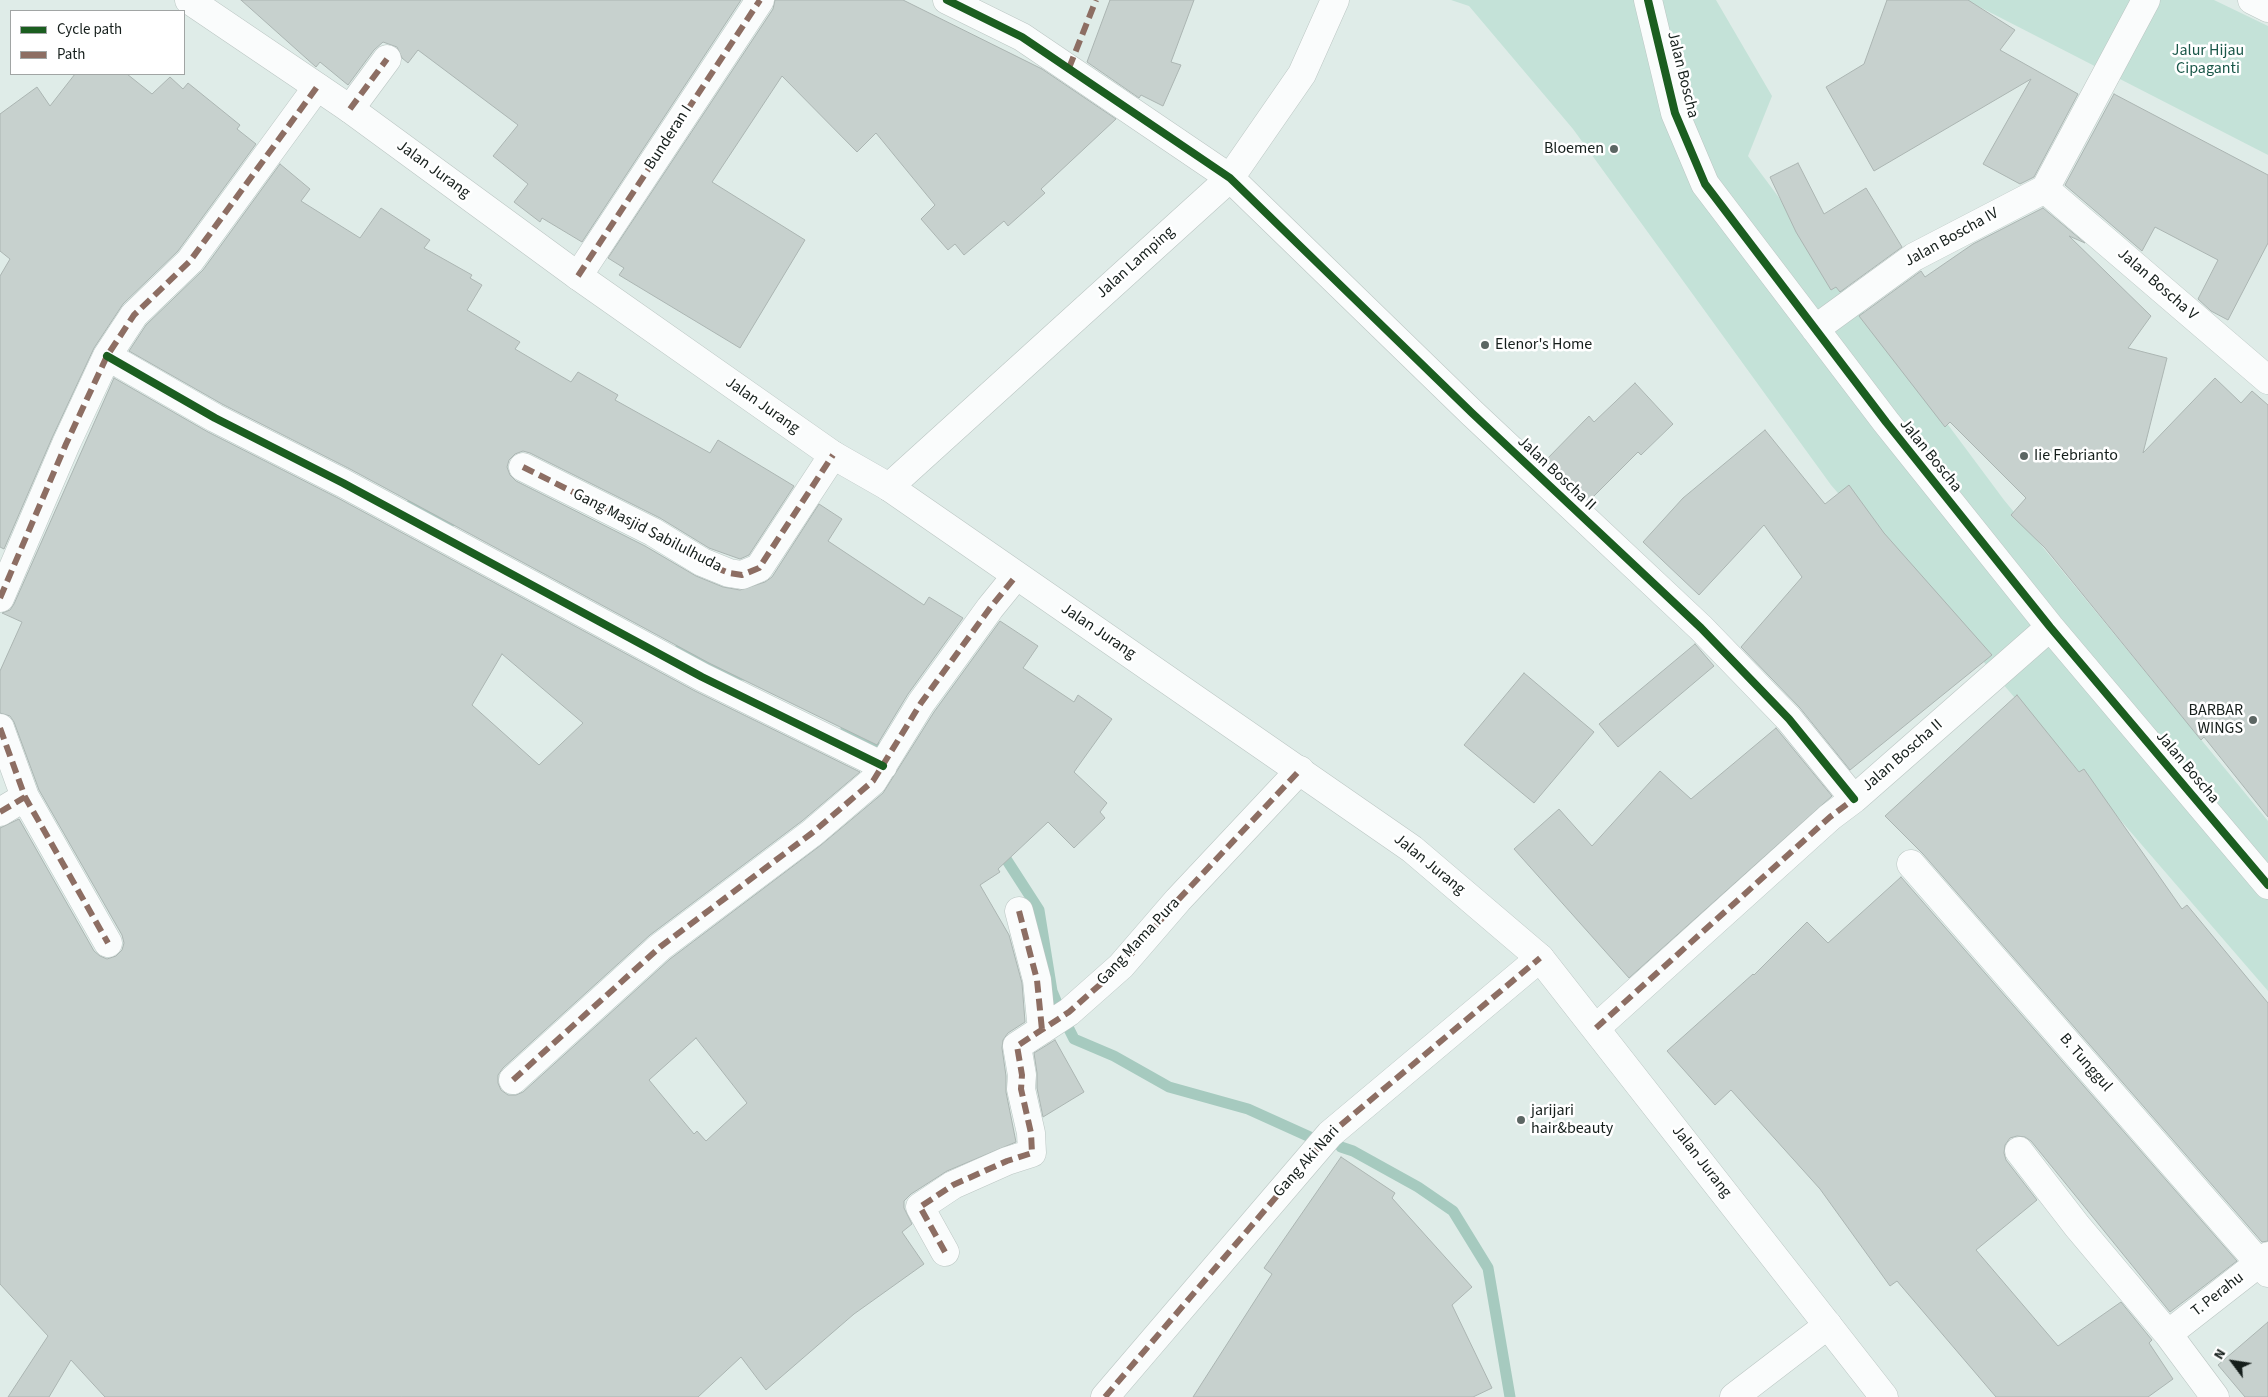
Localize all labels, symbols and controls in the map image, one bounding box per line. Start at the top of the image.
legend [10,10,185,75]
text: Cycle path [57,19,122,40]
street label: Jalan Boscha [1662,30,1702,120]
park label: Jalur Hijau Cipaganti [2172,41,2244,79]
text: Path [57,44,85,65]
street label: Bunderan I [641,102,697,174]
street label: Jalan Jurang [392,137,474,203]
place label: Bloemen [1544,139,1604,159]
marker: Bloemen [1608,143,1620,155]
street label: Jalan Boscha IV [1902,204,2002,272]
street label: Jalan Lamping [1093,223,1179,303]
street label: Jalan Boscha V [2113,245,2201,325]
place label: Elenor's Home [1495,335,1592,355]
marker: Elenor's Home [1479,339,1491,351]
street label: Jalan Jurang [721,373,803,439]
street label: Jalan Boscha [1895,416,1965,496]
street label: Jalan Boscha II [1513,433,1599,515]
place label: Iie Febrianto [2034,446,2118,466]
marker: Iie Febrianto [2018,450,2030,462]
street label: Gang Masjid Sabilulhuda [569,485,725,577]
street label: Jalan Jurang [1057,600,1139,664]
place label: BARBAR WINGS [2189,701,2243,739]
marker: BARBAR WINGS [2247,714,2259,726]
street label: Jalan Boscha II [1859,716,1947,796]
street label: Jalan Boscha [2151,728,2223,808]
street label: Jalan Jurang [1389,830,1469,900]
street label: Gang Mama Pura [1093,894,1185,990]
street label: B. Tunggul [2055,1030,2115,1096]
place label: jarijari hair&beauty [1531,1101,1613,1139]
marker: jarijari hair&beauty [1515,1114,1527,1126]
street label: Gang Aki Nari [1270,1122,1344,1202]
street label: Jalan Jurang [1667,1122,1735,1202]
street label: T. Perahu [2188,1269,2248,1321]
north arrow [2208,1337,2258,1387]
text: N [2209,1345,2231,1363]

